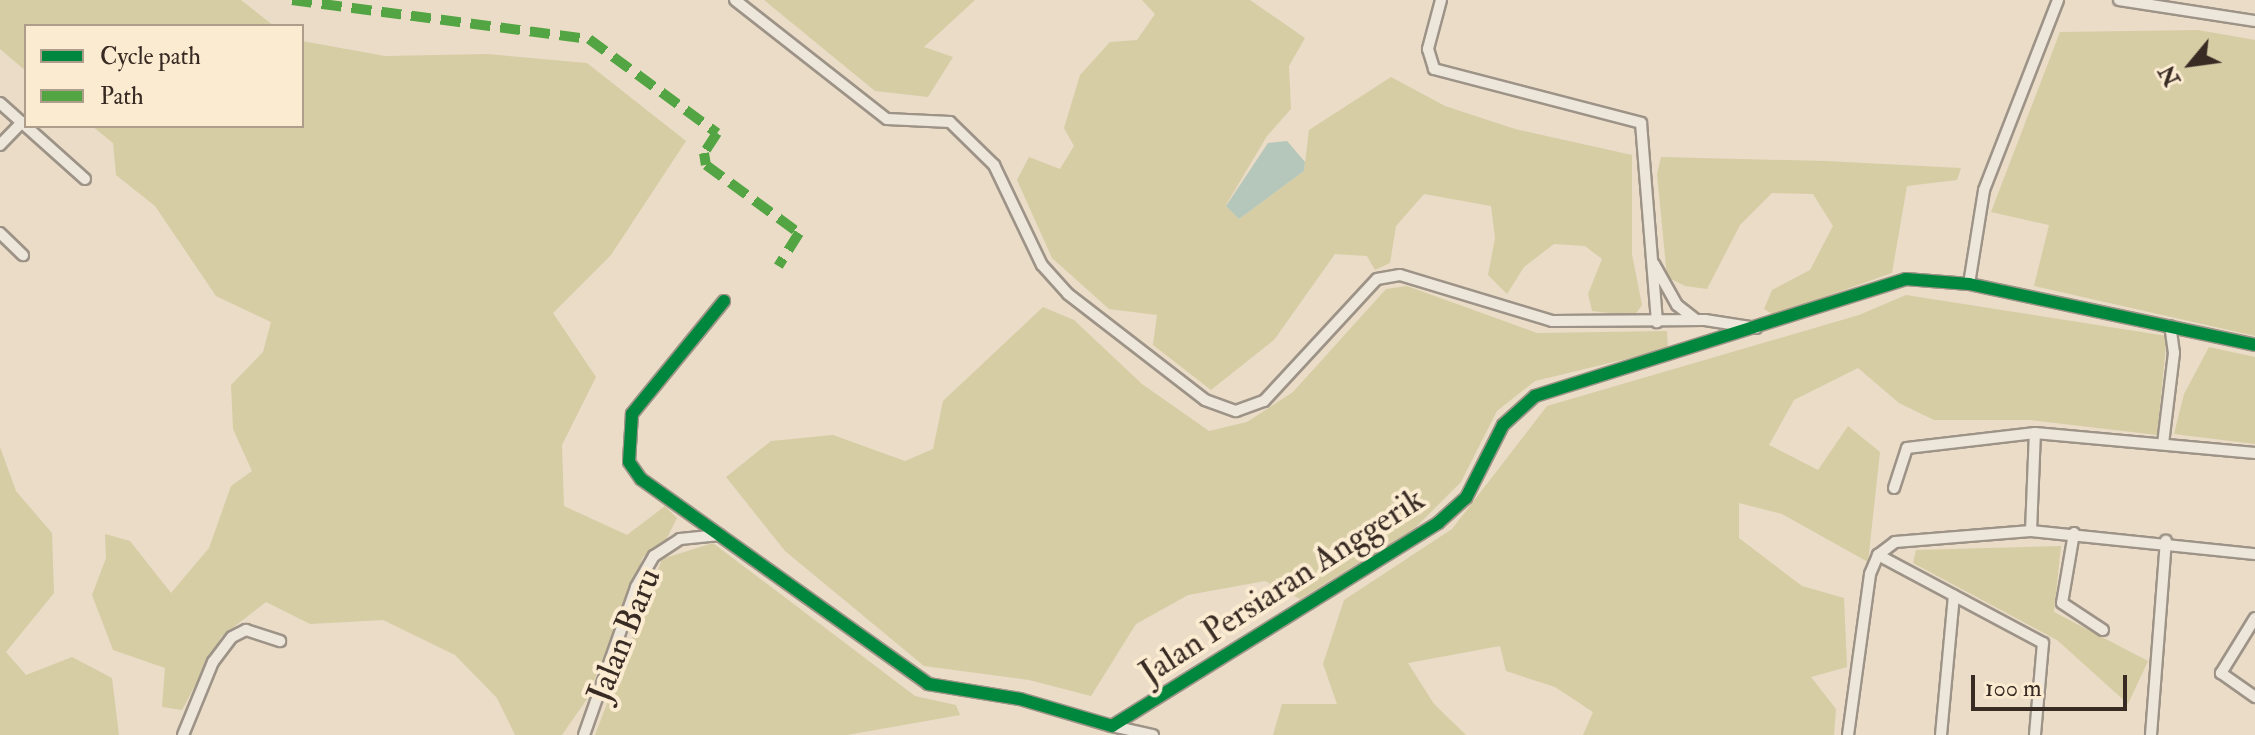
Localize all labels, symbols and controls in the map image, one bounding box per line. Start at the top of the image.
legend [24,24,304,128]
north arrow [2151,24,2231,104]
text: Cycle path [100,41,201,72]
text: N [2153,60,2187,91]
text: Path [100,81,144,112]
street label: Jalan Persiaran Anggerik [1132,479,1432,693]
street label: Jalan Baru [579,562,669,708]
scale bar [1975,659,2131,709]
text: 100 m [1985,673,2042,704]

